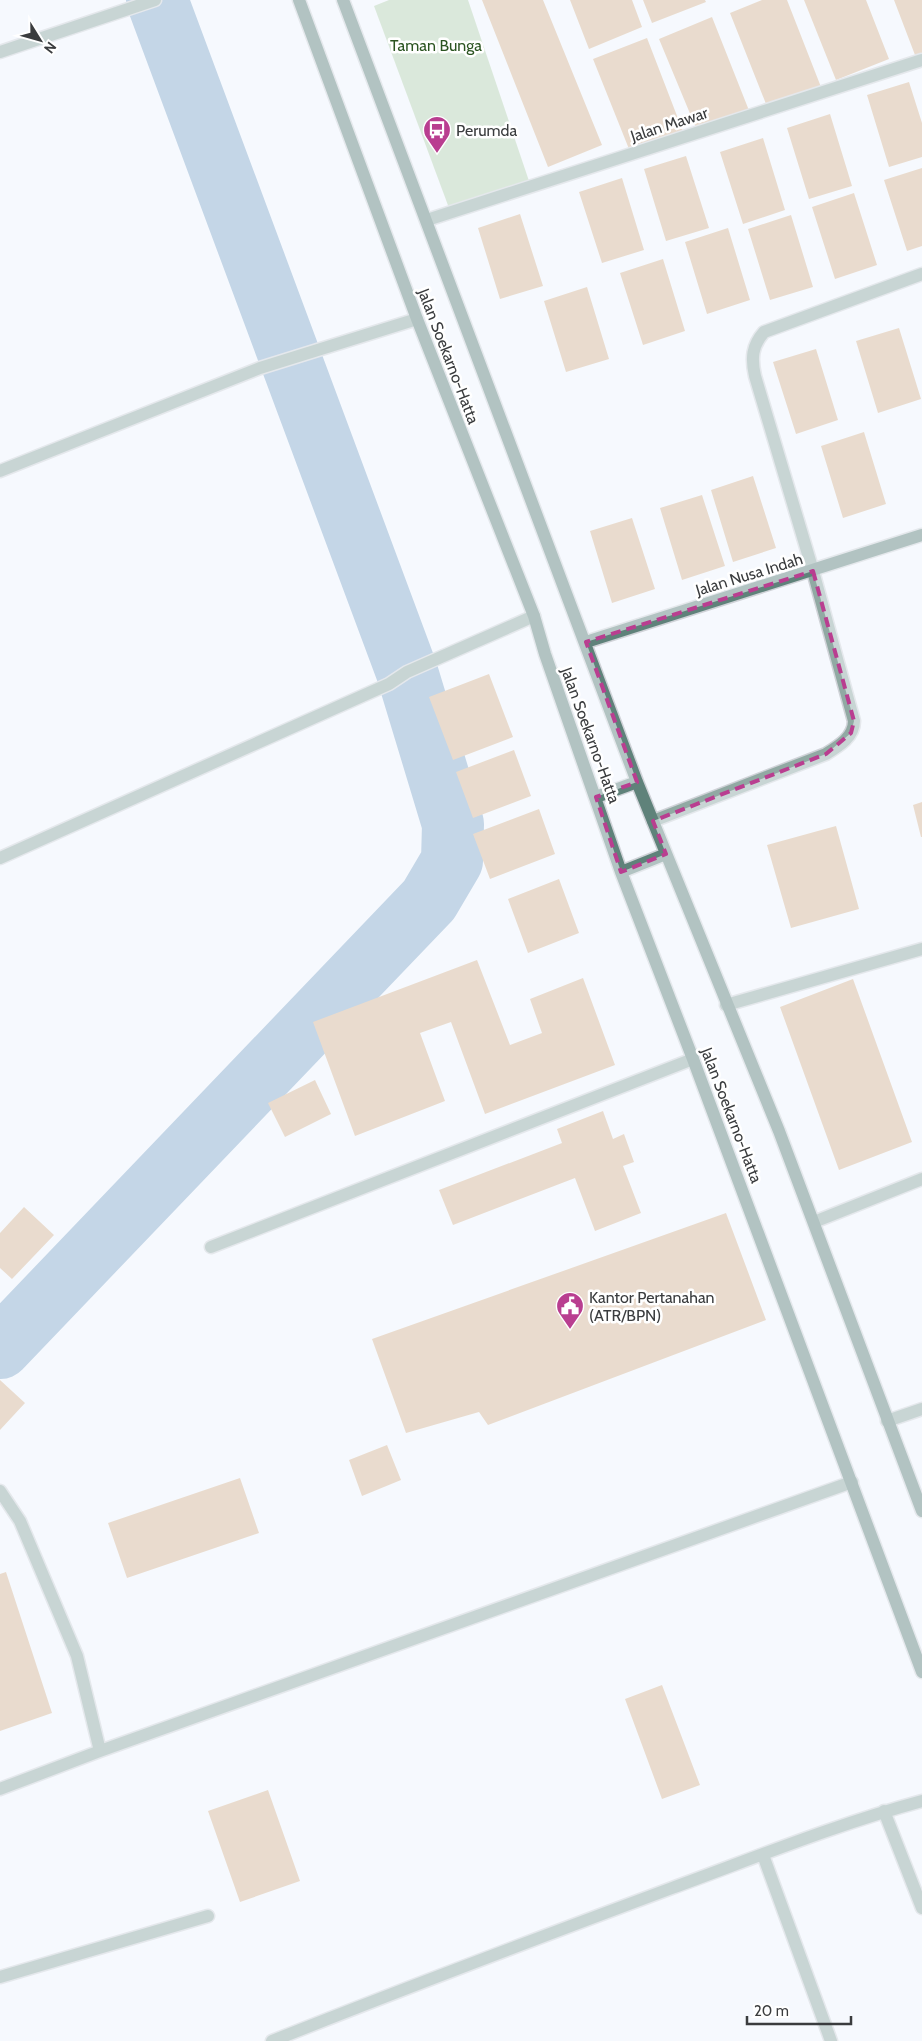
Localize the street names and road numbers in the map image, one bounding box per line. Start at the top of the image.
street label: Jalan Mawar [627,103,711,146]
street label: Jalan Soekarno-Hatta [414,285,483,427]
street label: Jalan Nusa Indah [692,549,805,600]
street label: Jalan Soekarno-Hatta [557,664,624,806]
street label: Jalan Soekarno-Hatta [697,1044,766,1186]

